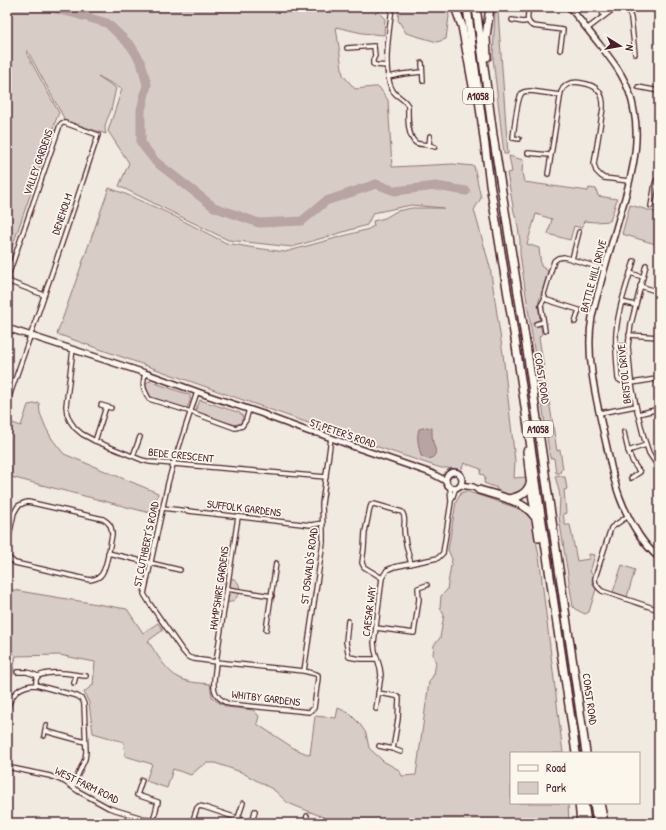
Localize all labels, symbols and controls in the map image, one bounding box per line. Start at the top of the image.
north arrow [600,26,640,66]
text: N [622,44,637,52]
road number: A1058 [463,88,493,104]
street label: VALLEY GARDENS [20,127,56,197]
street label: DENEHOLM [48,191,76,236]
street label: BATTLE HILL DRIVE [577,238,610,314]
street label: BRISTOL DRIVE [614,343,634,405]
street label: COAST ROAD [531,351,553,406]
street label: ST PETER'S ROAD [308,415,379,451]
road number: A1058 [523,421,553,437]
street label: BEDE CRESCENT [148,445,215,465]
street label: SUFFOLK GARDENS [206,497,282,519]
street label: ST CUTHBERT'S ROAD [130,499,162,588]
street label: ST OSWALD'S ROAD [297,526,321,605]
street label: HAMPSHIRE GARDENS [206,545,232,631]
street label: CAESAR WAY [359,585,379,637]
street label: COAST ROAD [579,672,601,726]
street label: WHITBY GARDENS [231,687,301,709]
legend [510,752,640,804]
text: Road [546,759,566,776]
street label: WEST FARM ROAD [53,763,122,807]
text: Park [546,779,566,796]

